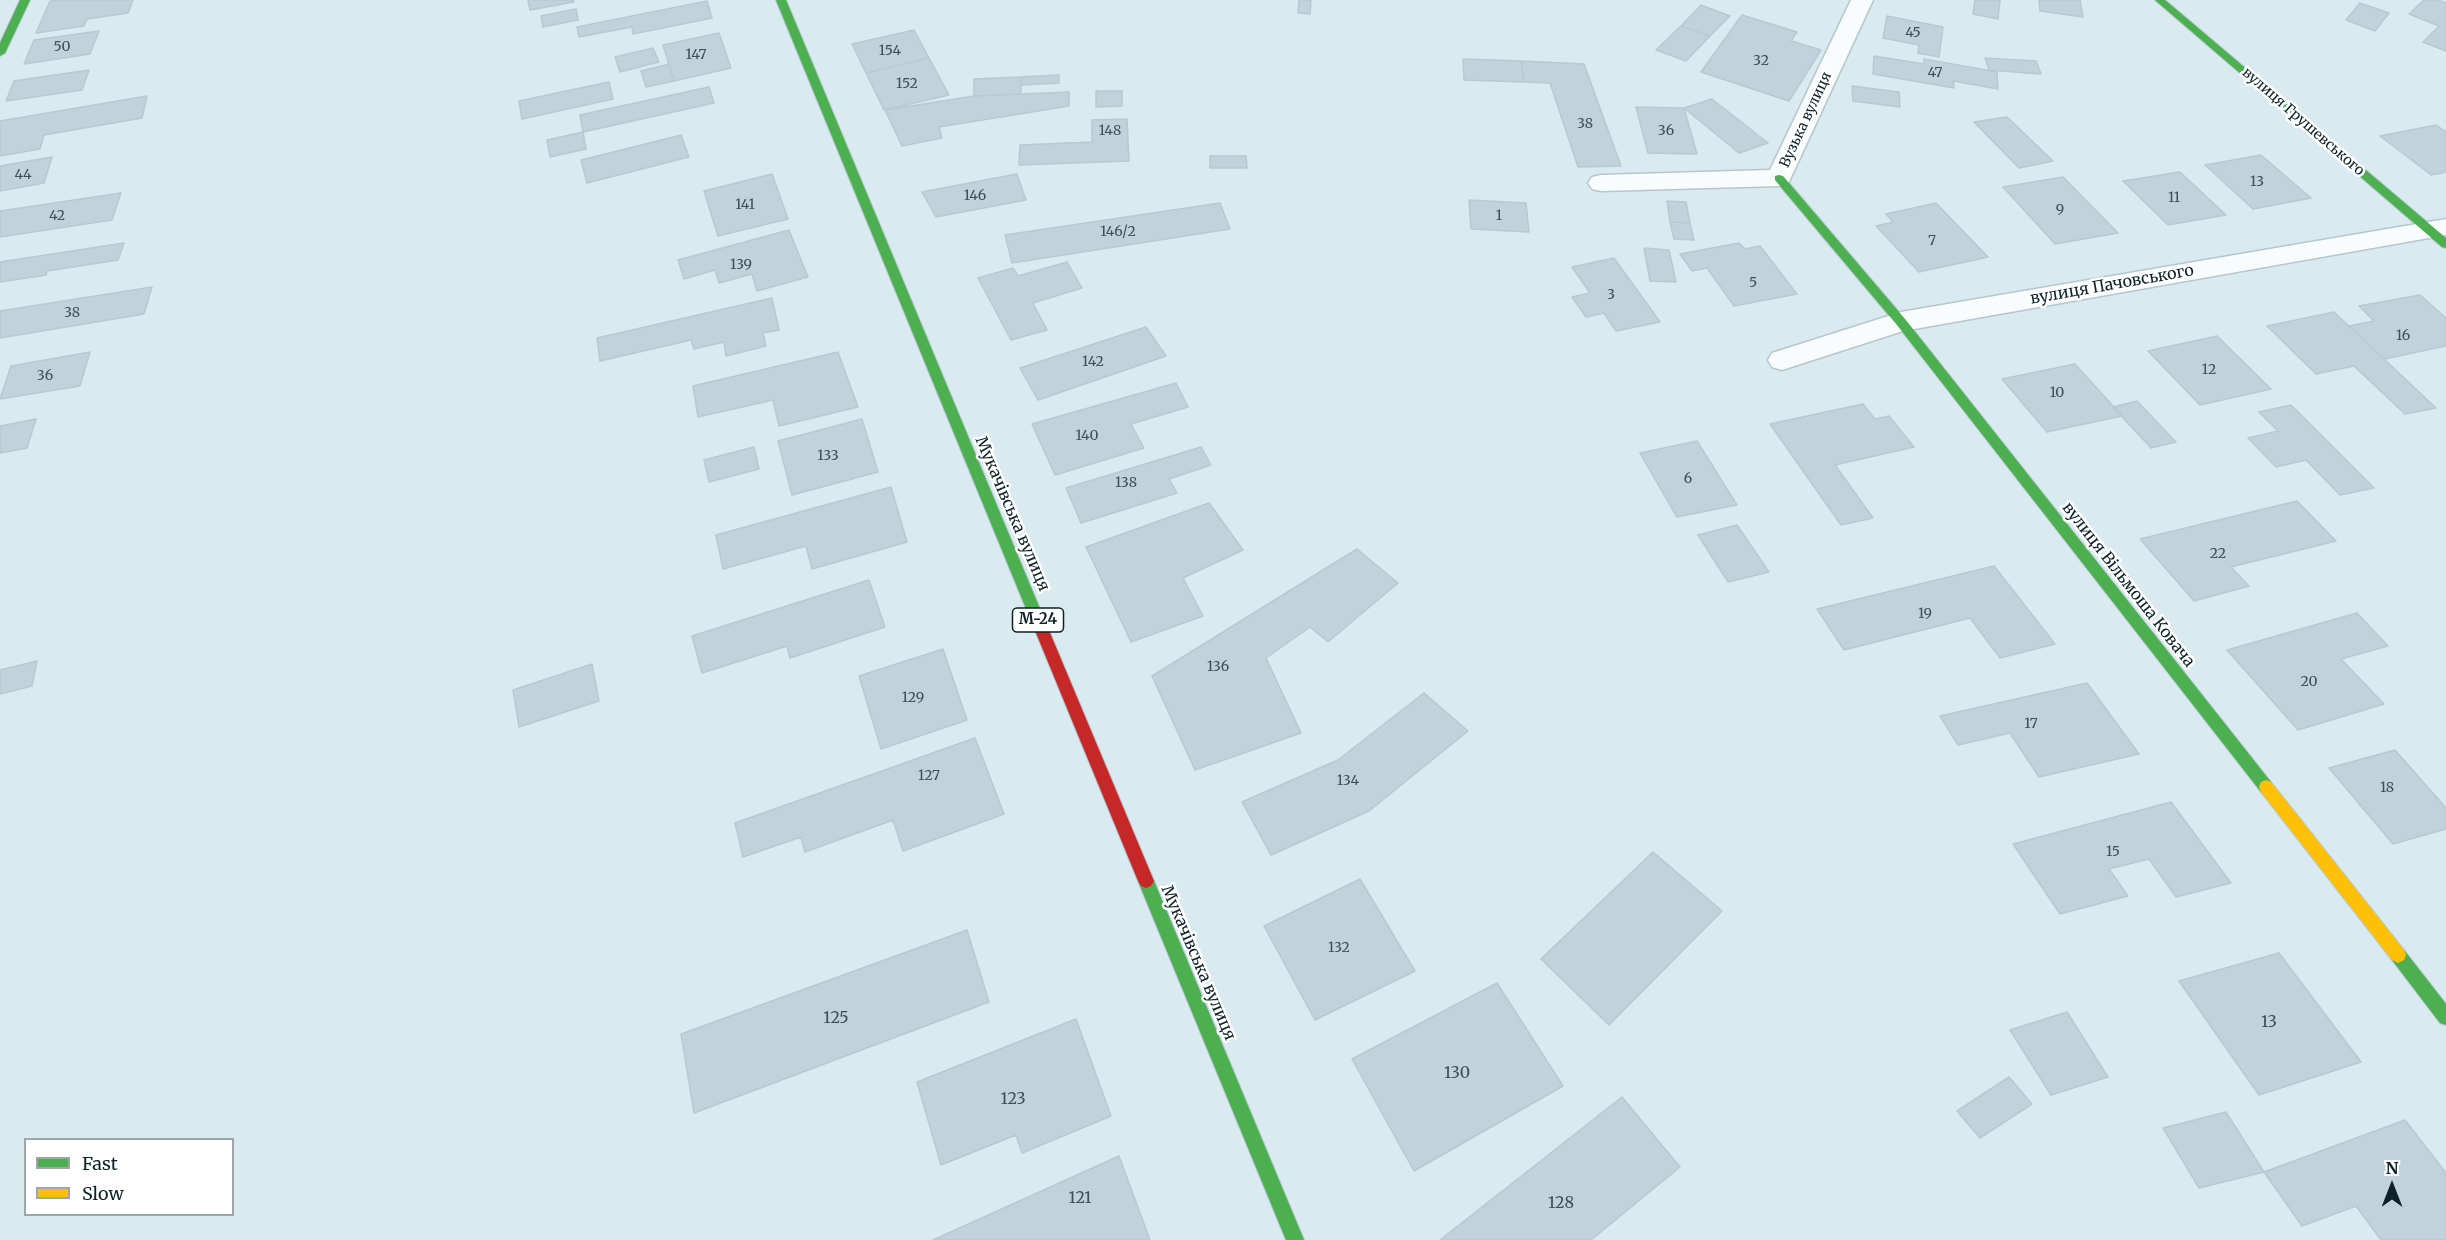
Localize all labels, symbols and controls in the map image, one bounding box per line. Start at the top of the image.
house number: 45 [1905,25,1921,41]
house number: 50 [54,39,70,55]
house number: 154 [879,43,901,59]
house number: 147 [686,47,706,63]
house number: 32 [1753,53,1769,69]
street label: вулиця Грушевського [2239,64,2367,180]
house number: 47 [1927,65,1943,81]
street label: Вузька вулиця [1777,70,1835,170]
house number: 152 [896,76,918,92]
house number: 38 [1577,116,1593,132]
house number: 148 [1099,123,1121,139]
house number: 36 [1658,123,1674,139]
house number: 44 [14,167,32,183]
house number: 13 [2250,174,2264,190]
house number: 146 [964,188,986,204]
house number: 11 [2168,190,2180,206]
house number: 141 [735,197,755,213]
house number: 9 [2056,202,2064,218]
house number: 42 [49,208,65,224]
house number: 1 [1496,208,1502,224]
house number: 146/2 [1100,224,1136,240]
house number: 7 [1928,233,1936,249]
house number: 139 [730,257,752,273]
street label: вулиця Пачовського [2029,261,2195,309]
house number: 5 [1749,275,1757,291]
house number: 3 [1607,287,1615,303]
house number: 38 [64,305,80,321]
house number: 16 [2396,328,2410,344]
house number: 142 [1082,354,1104,370]
house number: 12 [2202,362,2216,378]
house number: 36 [37,368,53,384]
house number: 10 [2050,385,2064,401]
house number: 140 [1075,428,1099,444]
street label: Мукачівська вулиця [971,434,1053,594]
house number: 133 [817,448,839,464]
house number: 6 [1684,471,1692,487]
house number: 138 [1115,475,1137,491]
street label: вулиця Вільмоша Ковача [2058,499,2198,671]
house number: 22 [2210,546,2226,562]
house number: 19 [1918,606,1932,622]
road number: М-24 [1012,608,1064,632]
house number: 136 [1207,659,1229,675]
house number: 20 [2300,674,2318,690]
house number: 129 [902,690,924,706]
house number: 17 [2024,716,2038,732]
house number: 127 [918,768,940,784]
house number: 134 [1337,773,1359,789]
house number: 18 [2380,780,2394,796]
house number: 15 [2106,844,2120,860]
street label: Мукачівська вулиця [1157,883,1239,1043]
house number: 132 [1328,940,1350,956]
house number: 125 [823,1008,849,1028]
house number: 13 [2261,1012,2277,1032]
house number: 130 [1444,1063,1470,1083]
house number: 123 [1000,1089,1026,1109]
legend [24,1138,234,1216]
text: Fast [82,1152,118,1175]
north arrow [2362,1156,2422,1216]
text: N [2386,1158,2398,1178]
text: Slow [82,1182,124,1205]
house number: 121 [1068,1188,1092,1208]
house number: 128 [1548,1193,1574,1213]

